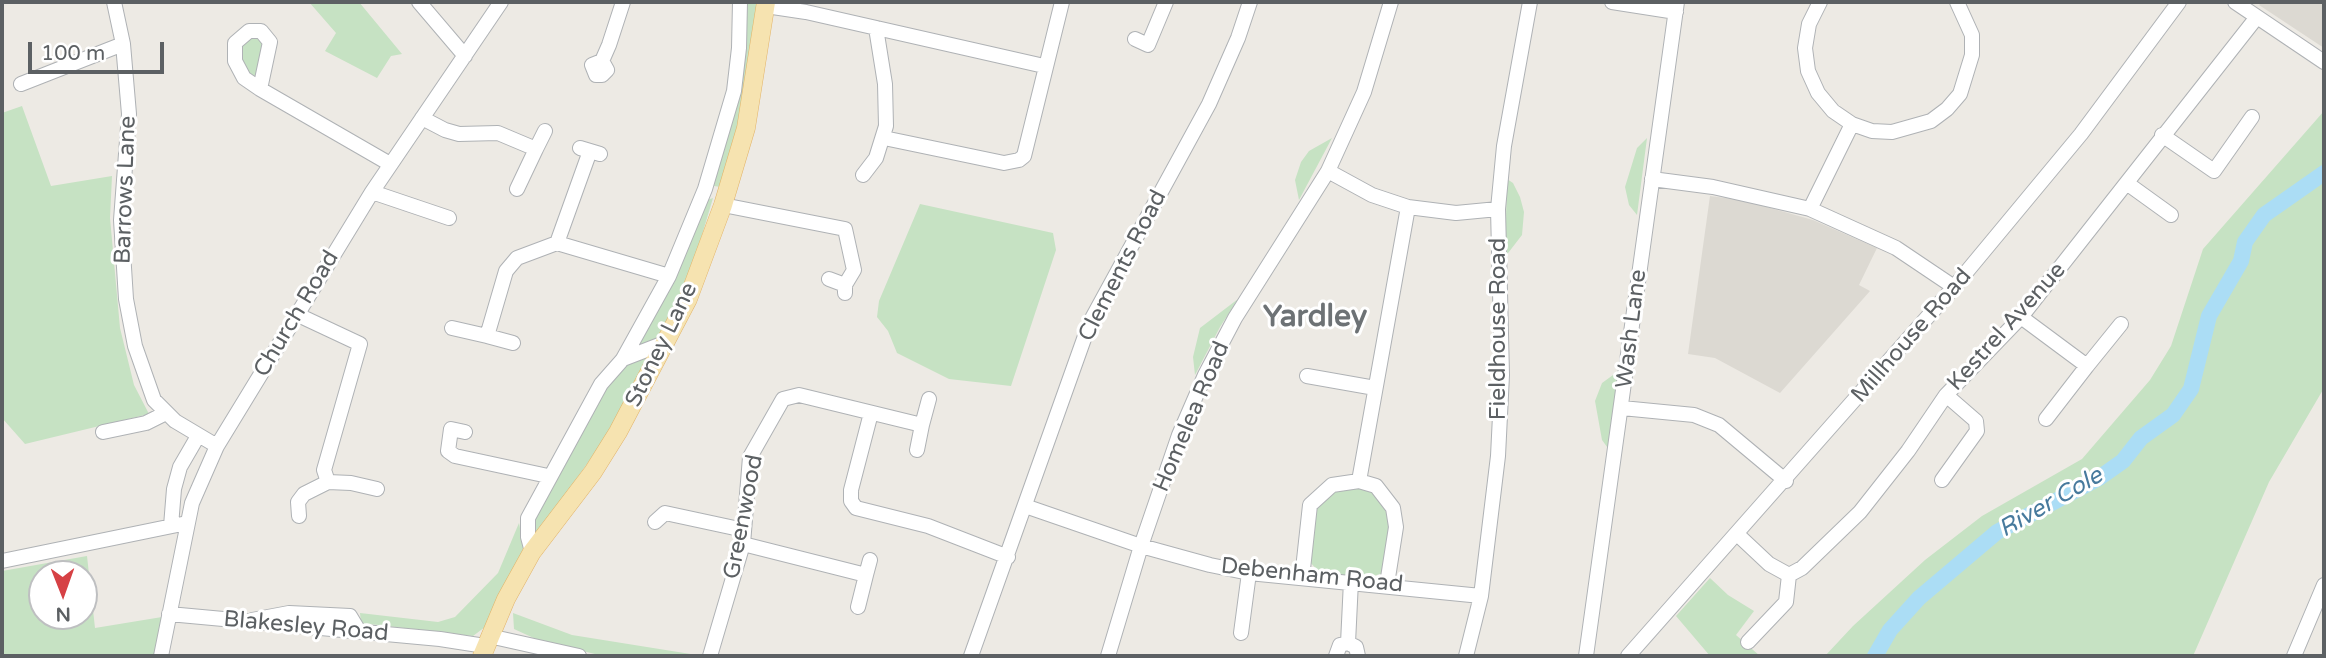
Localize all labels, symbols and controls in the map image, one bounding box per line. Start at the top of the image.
scale bar [32,28,168,72]
text: 100 m [41,41,105,66]
street label: Barrows Lane [110,115,142,265]
street label: Clements Road [1073,186,1173,346]
street label: Fieldhouse Road [1485,238,1513,420]
street label: Church Road [248,246,346,382]
street label: Kestrel Avenue [1942,257,2072,397]
street label: Millhouse Road [1846,263,1978,409]
street label: Wash Lane [1611,268,1653,390]
street label: Stoney Lane [620,278,704,412]
district label: Yardley [1263,300,1367,336]
street label: Homelea Road [1148,338,1236,496]
street label: Greenwood [718,452,770,582]
water label: River Cole [1994,462,2108,544]
street label: Debenham Road [1219,553,1405,599]
north arrow [28,560,98,630]
text: N [56,603,71,625]
street label: Blakesley Road [222,606,390,648]

